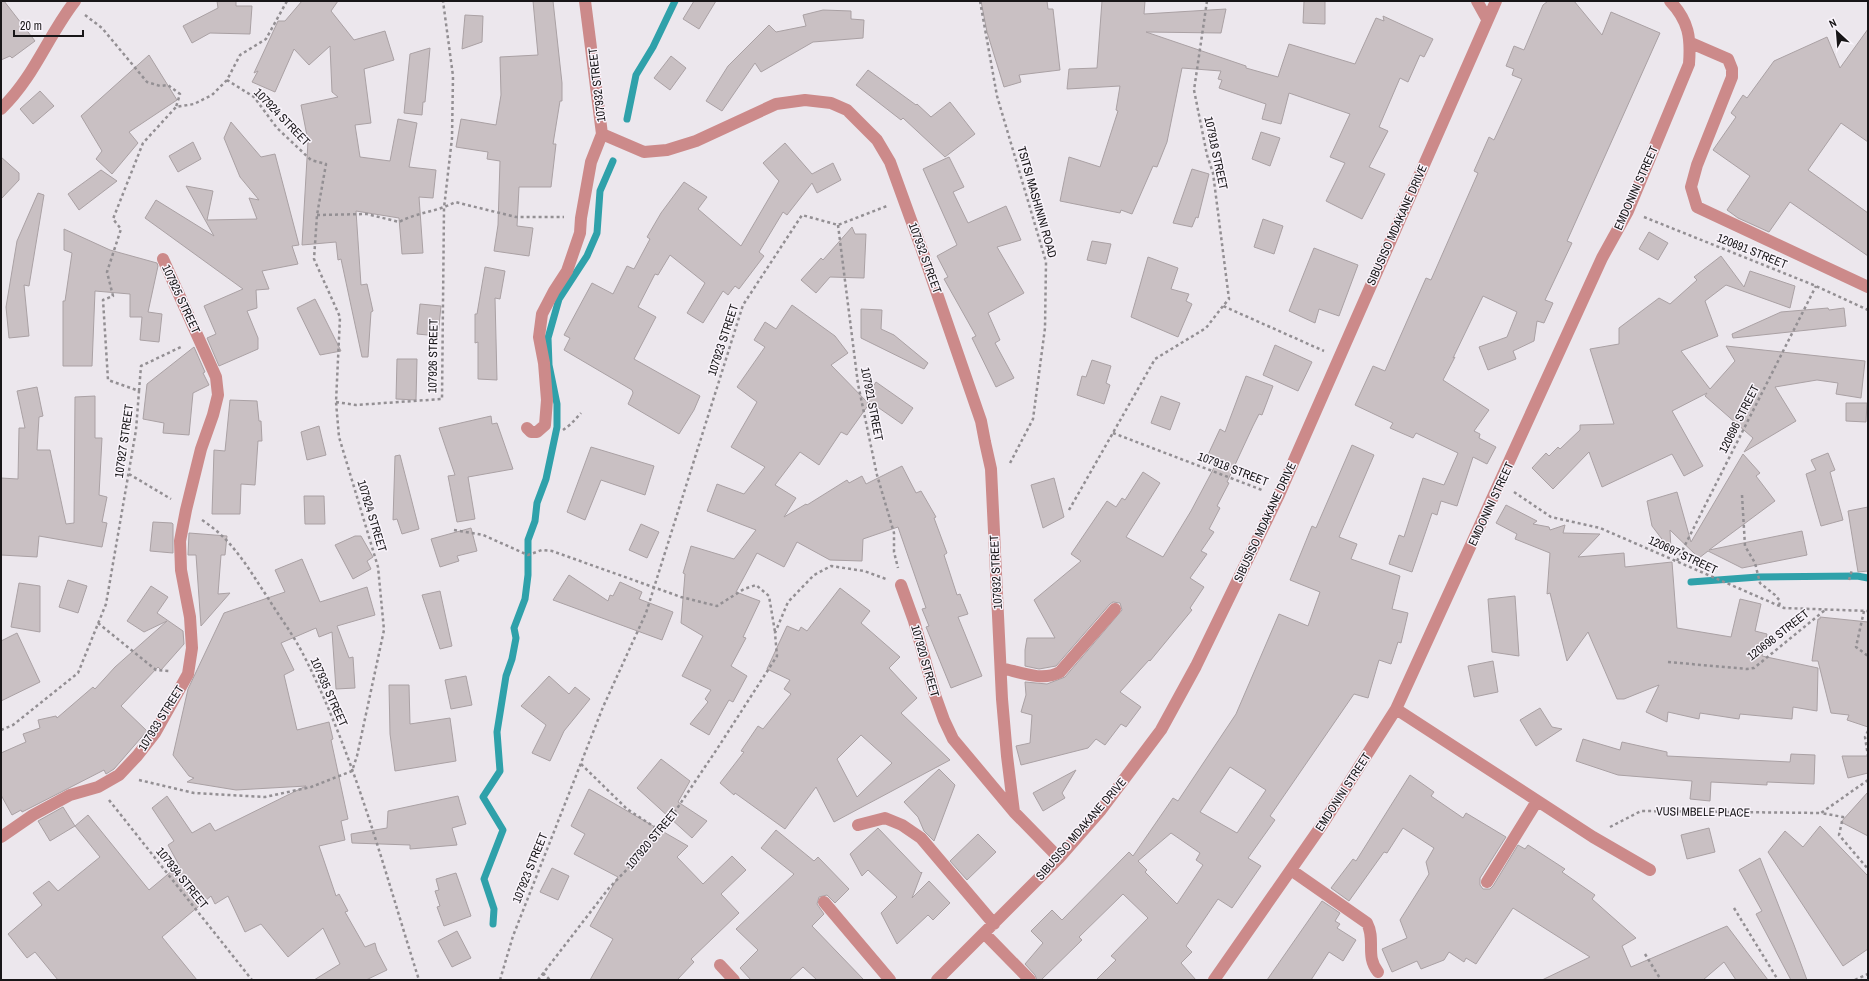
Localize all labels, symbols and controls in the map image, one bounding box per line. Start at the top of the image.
scale bar [14,12,83,38]
north arrow [1817,12,1857,52]
text: N [1827,15,1839,31]
text: 20 m [20,18,42,34]
street label: 107932 STREET [585,47,609,123]
street label: 107924 STREET [250,85,314,149]
street label: 107918 STREET [1200,115,1232,191]
street label: EMDONINI STREET [1610,143,1662,233]
street label: TSITSI MASHININI ROAD [1013,144,1061,260]
street label: SIBUSISO MDAKANE DRIVE [1363,162,1431,288]
street label: 107932 STREET [905,220,945,296]
street label: 120691 STREET [1715,230,1789,272]
street label: 107925 STREET [158,262,204,336]
street label: 107923 STREET [704,302,742,378]
street label: 107926 STREET [424,319,442,393]
street label: 107921 STREET [857,366,887,442]
street label: 120696 STREET [1715,382,1763,456]
street label: 107927 STREET [111,403,137,479]
street label: 107918 STREET [1195,448,1271,490]
street label: SIBUSISO MDAKANE DRIVE [1230,459,1300,585]
street label: EMDONINI STREET [1465,459,1517,549]
street label: 107924 STREET [353,478,391,554]
street label: 120697 STREET [1646,532,1720,578]
street label: 107932 STREET [986,534,1006,610]
street label: 120698 STREET [1744,606,1812,664]
street label: 107920 STREET [907,623,943,699]
street label: 107935 STREET [307,655,351,729]
street label: 107933 STREET [135,682,187,754]
street label: EMDONINI STREET [1312,750,1374,834]
street label: SIBUSISO MDAKANE DRIVE [1032,774,1130,884]
street label: VUSI MBELE PLACE [1656,803,1750,821]
street label: 107920 STREET [622,805,682,873]
street label: 107923 STREET [509,831,551,905]
street label: 107934 STREET [152,844,212,912]

